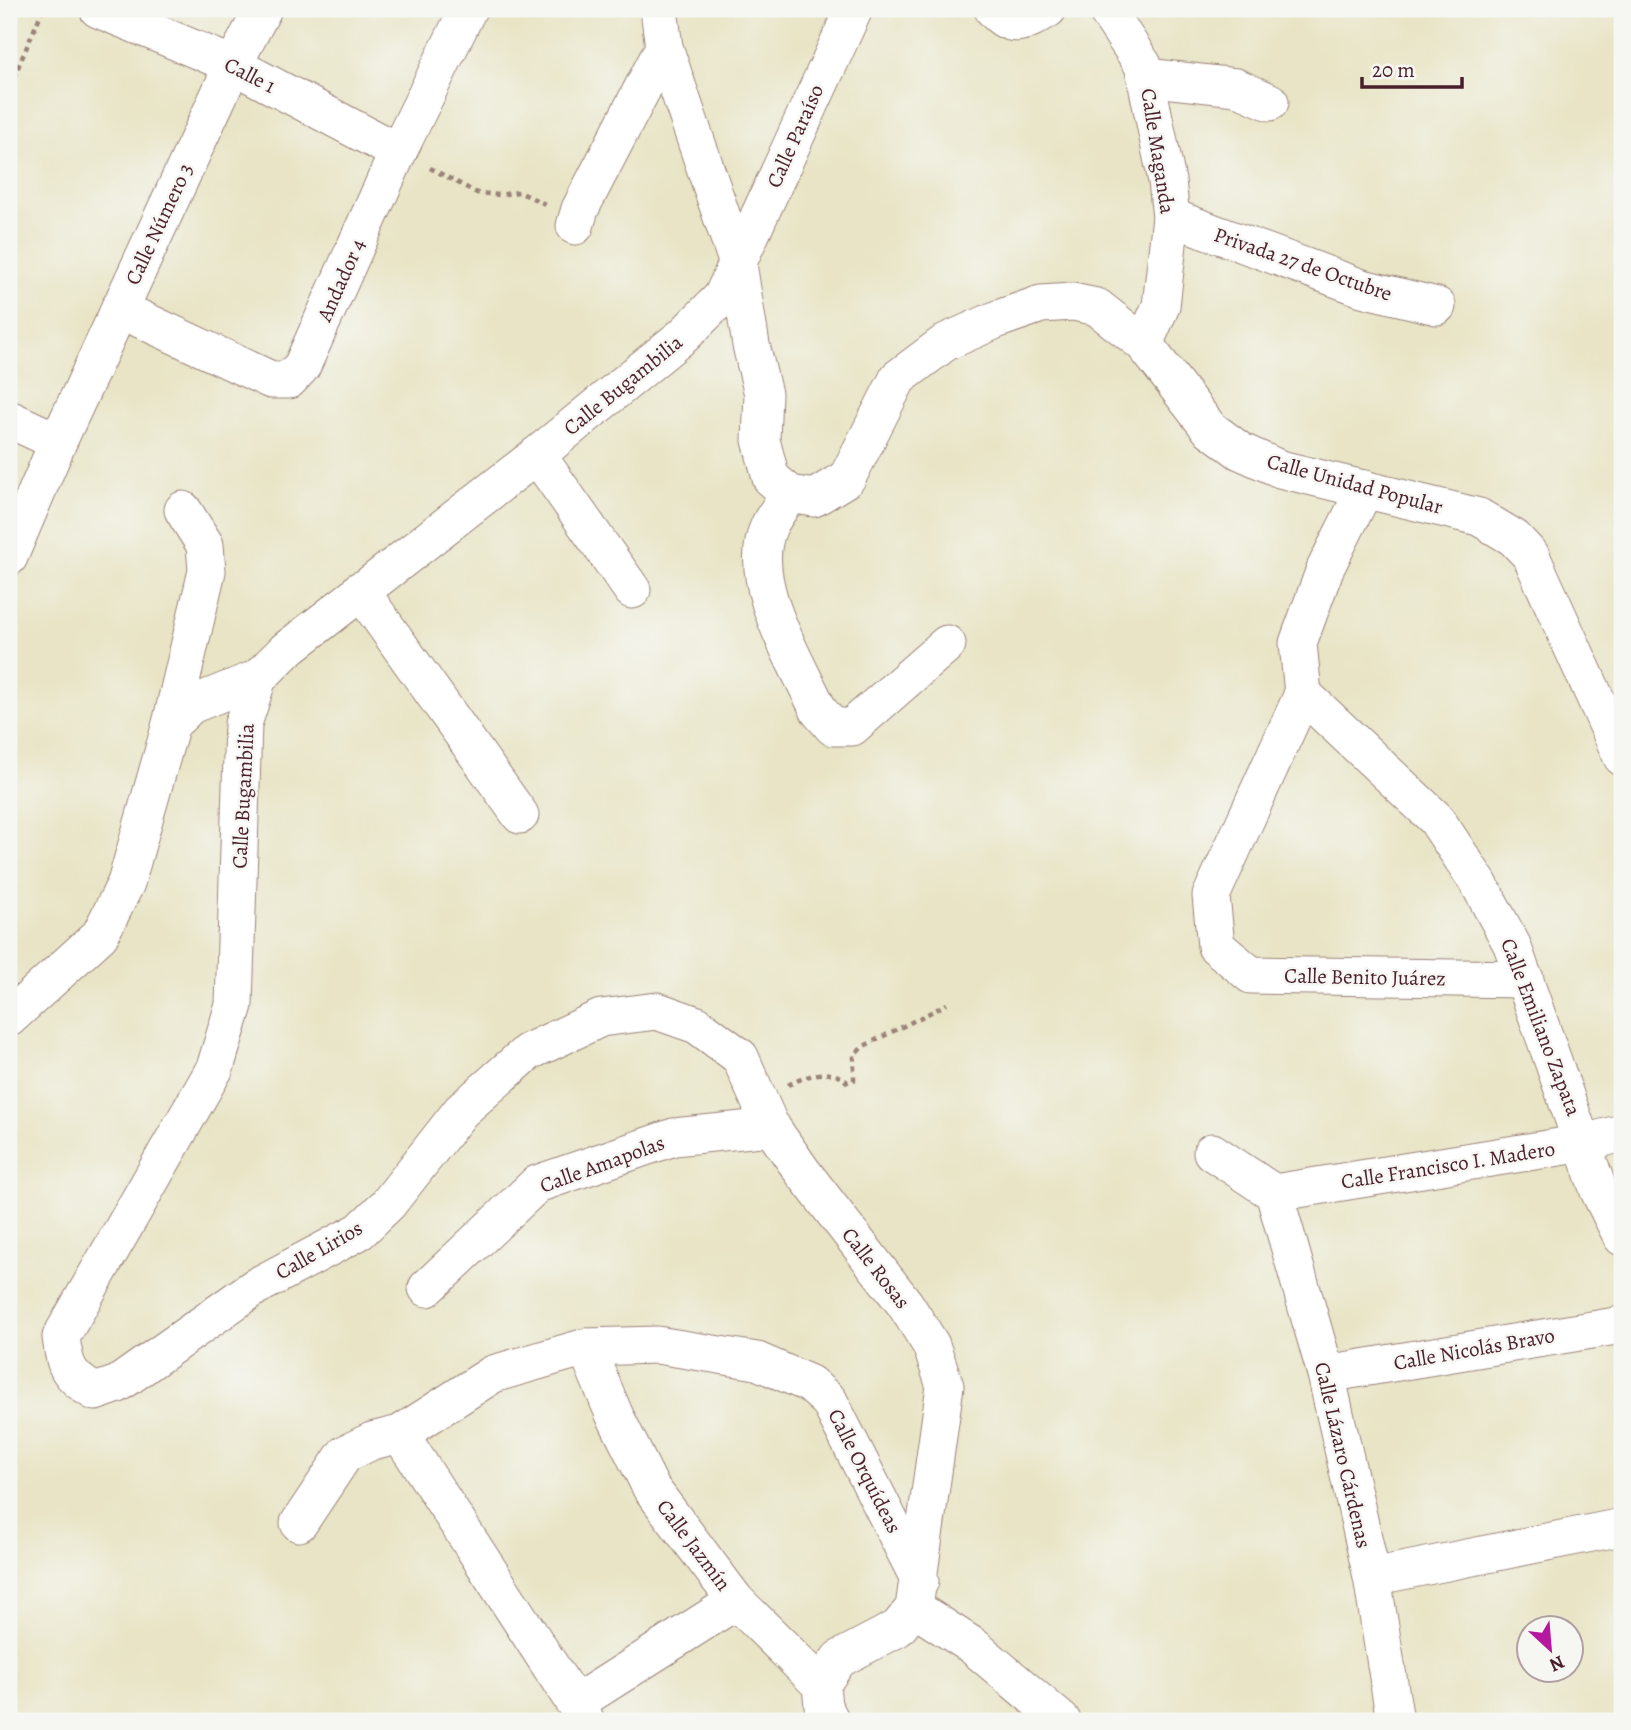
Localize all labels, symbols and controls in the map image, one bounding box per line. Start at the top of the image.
scale bar [1362,46,1461,90]
street label: Calle 1 [220,50,280,100]
text: 20 m [1372,56,1415,84]
street label: Calle Paraíso [760,80,830,192]
street label: Calle Maganda [1134,86,1182,216]
street label: Calle Número 3 [119,159,199,289]
street label: Privada 27 de Octubre [1210,220,1396,308]
street label: Andador 4 [310,234,372,327]
street label: Calle Bugambilia [558,328,689,442]
street label: Calle Unidad Popular [1264,447,1446,521]
street label: Calle Bugambilia [225,722,261,869]
street label: Calle Emiliano Zapata [1494,934,1588,1120]
street label: Calle Benito Juárez [1284,962,1446,992]
street label: Calle Amapolas [536,1128,668,1200]
street label: Calle Francisco I. Madero [1339,1134,1557,1196]
street label: Calle Lirios [270,1214,368,1286]
street label: Calle Rosas [835,1222,917,1314]
street label: Calle Nicolás Bravo [1391,1321,1557,1377]
street label: Calle Lázaro Cárdenas [1308,1359,1378,1551]
street label: Calle Orquídeas [822,1404,908,1538]
street label: Calle Jazmín [651,1494,737,1596]
north arrow [1516,1614,1586,1684]
text: N [1545,1649,1569,1678]

